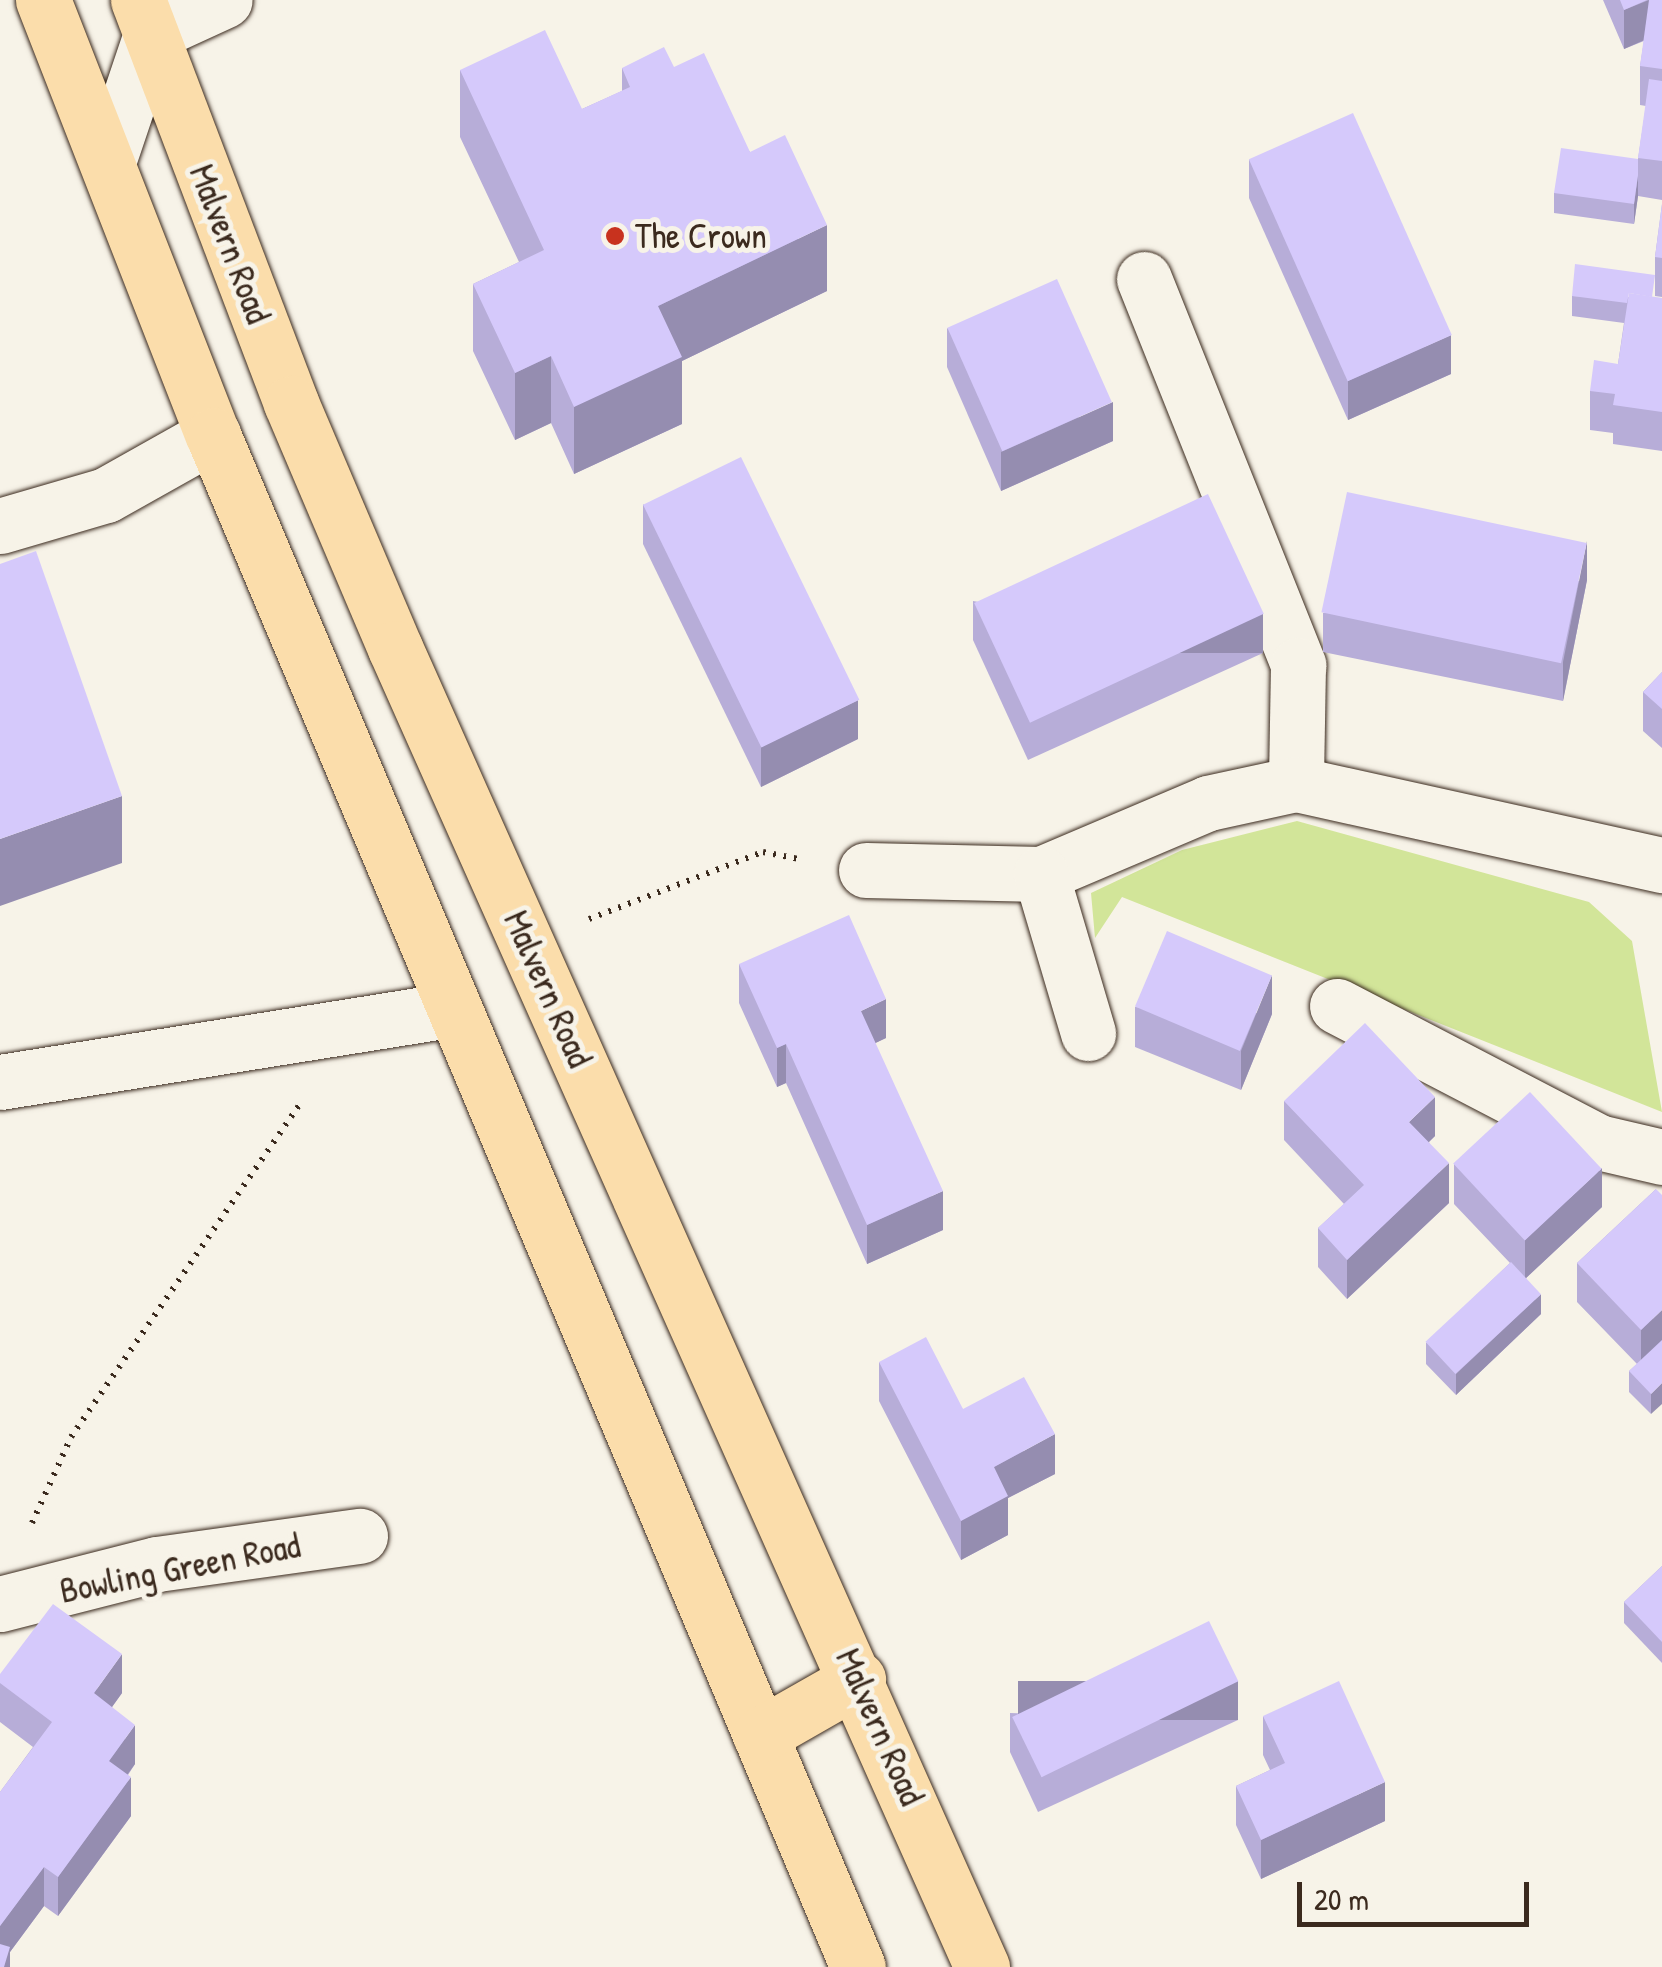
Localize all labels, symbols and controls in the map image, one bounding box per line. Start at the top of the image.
street label: Malvern Road [181,159,279,329]
place label: The Crown [635,215,767,257]
marker: The Crown [604,225,626,247]
street label: Malvern Road [495,904,601,1074]
street label: Bowling Green Road [56,1524,304,1612]
street label: Malvern Road [827,1642,933,1812]
scale bar [1302,1862,1534,1924]
text: 20 m [1314,1879,1369,1919]

